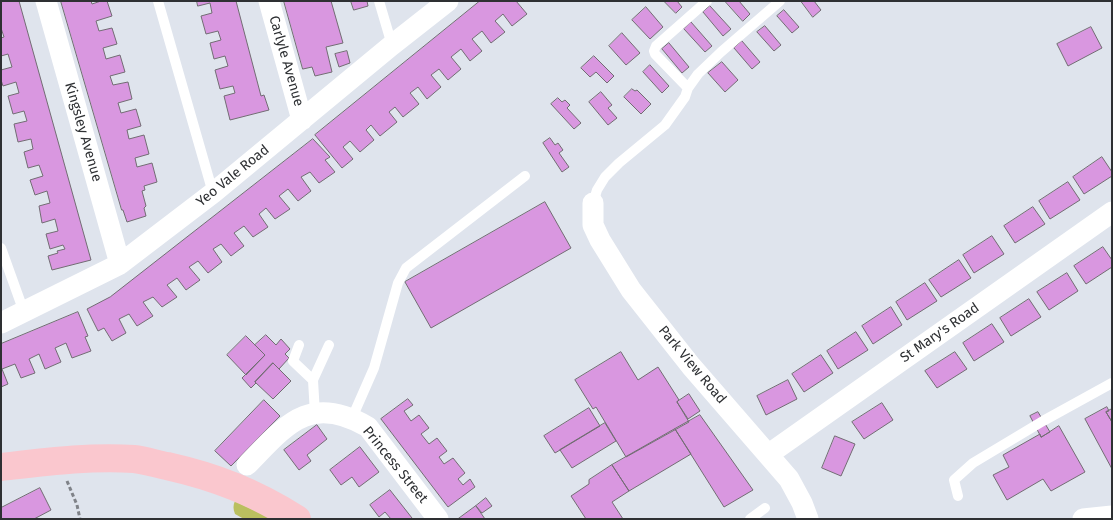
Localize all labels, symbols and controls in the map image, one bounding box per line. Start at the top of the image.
street label: Carlyle Avenue [265,14,307,108]
street label: Kingsley Avenue [61,80,105,184]
street label: Yeo Vale Road [193,142,273,210]
street label: St Mary's Road [897,300,983,366]
street label: Park View Road [655,323,729,407]
street label: Princess Street [359,423,431,507]

